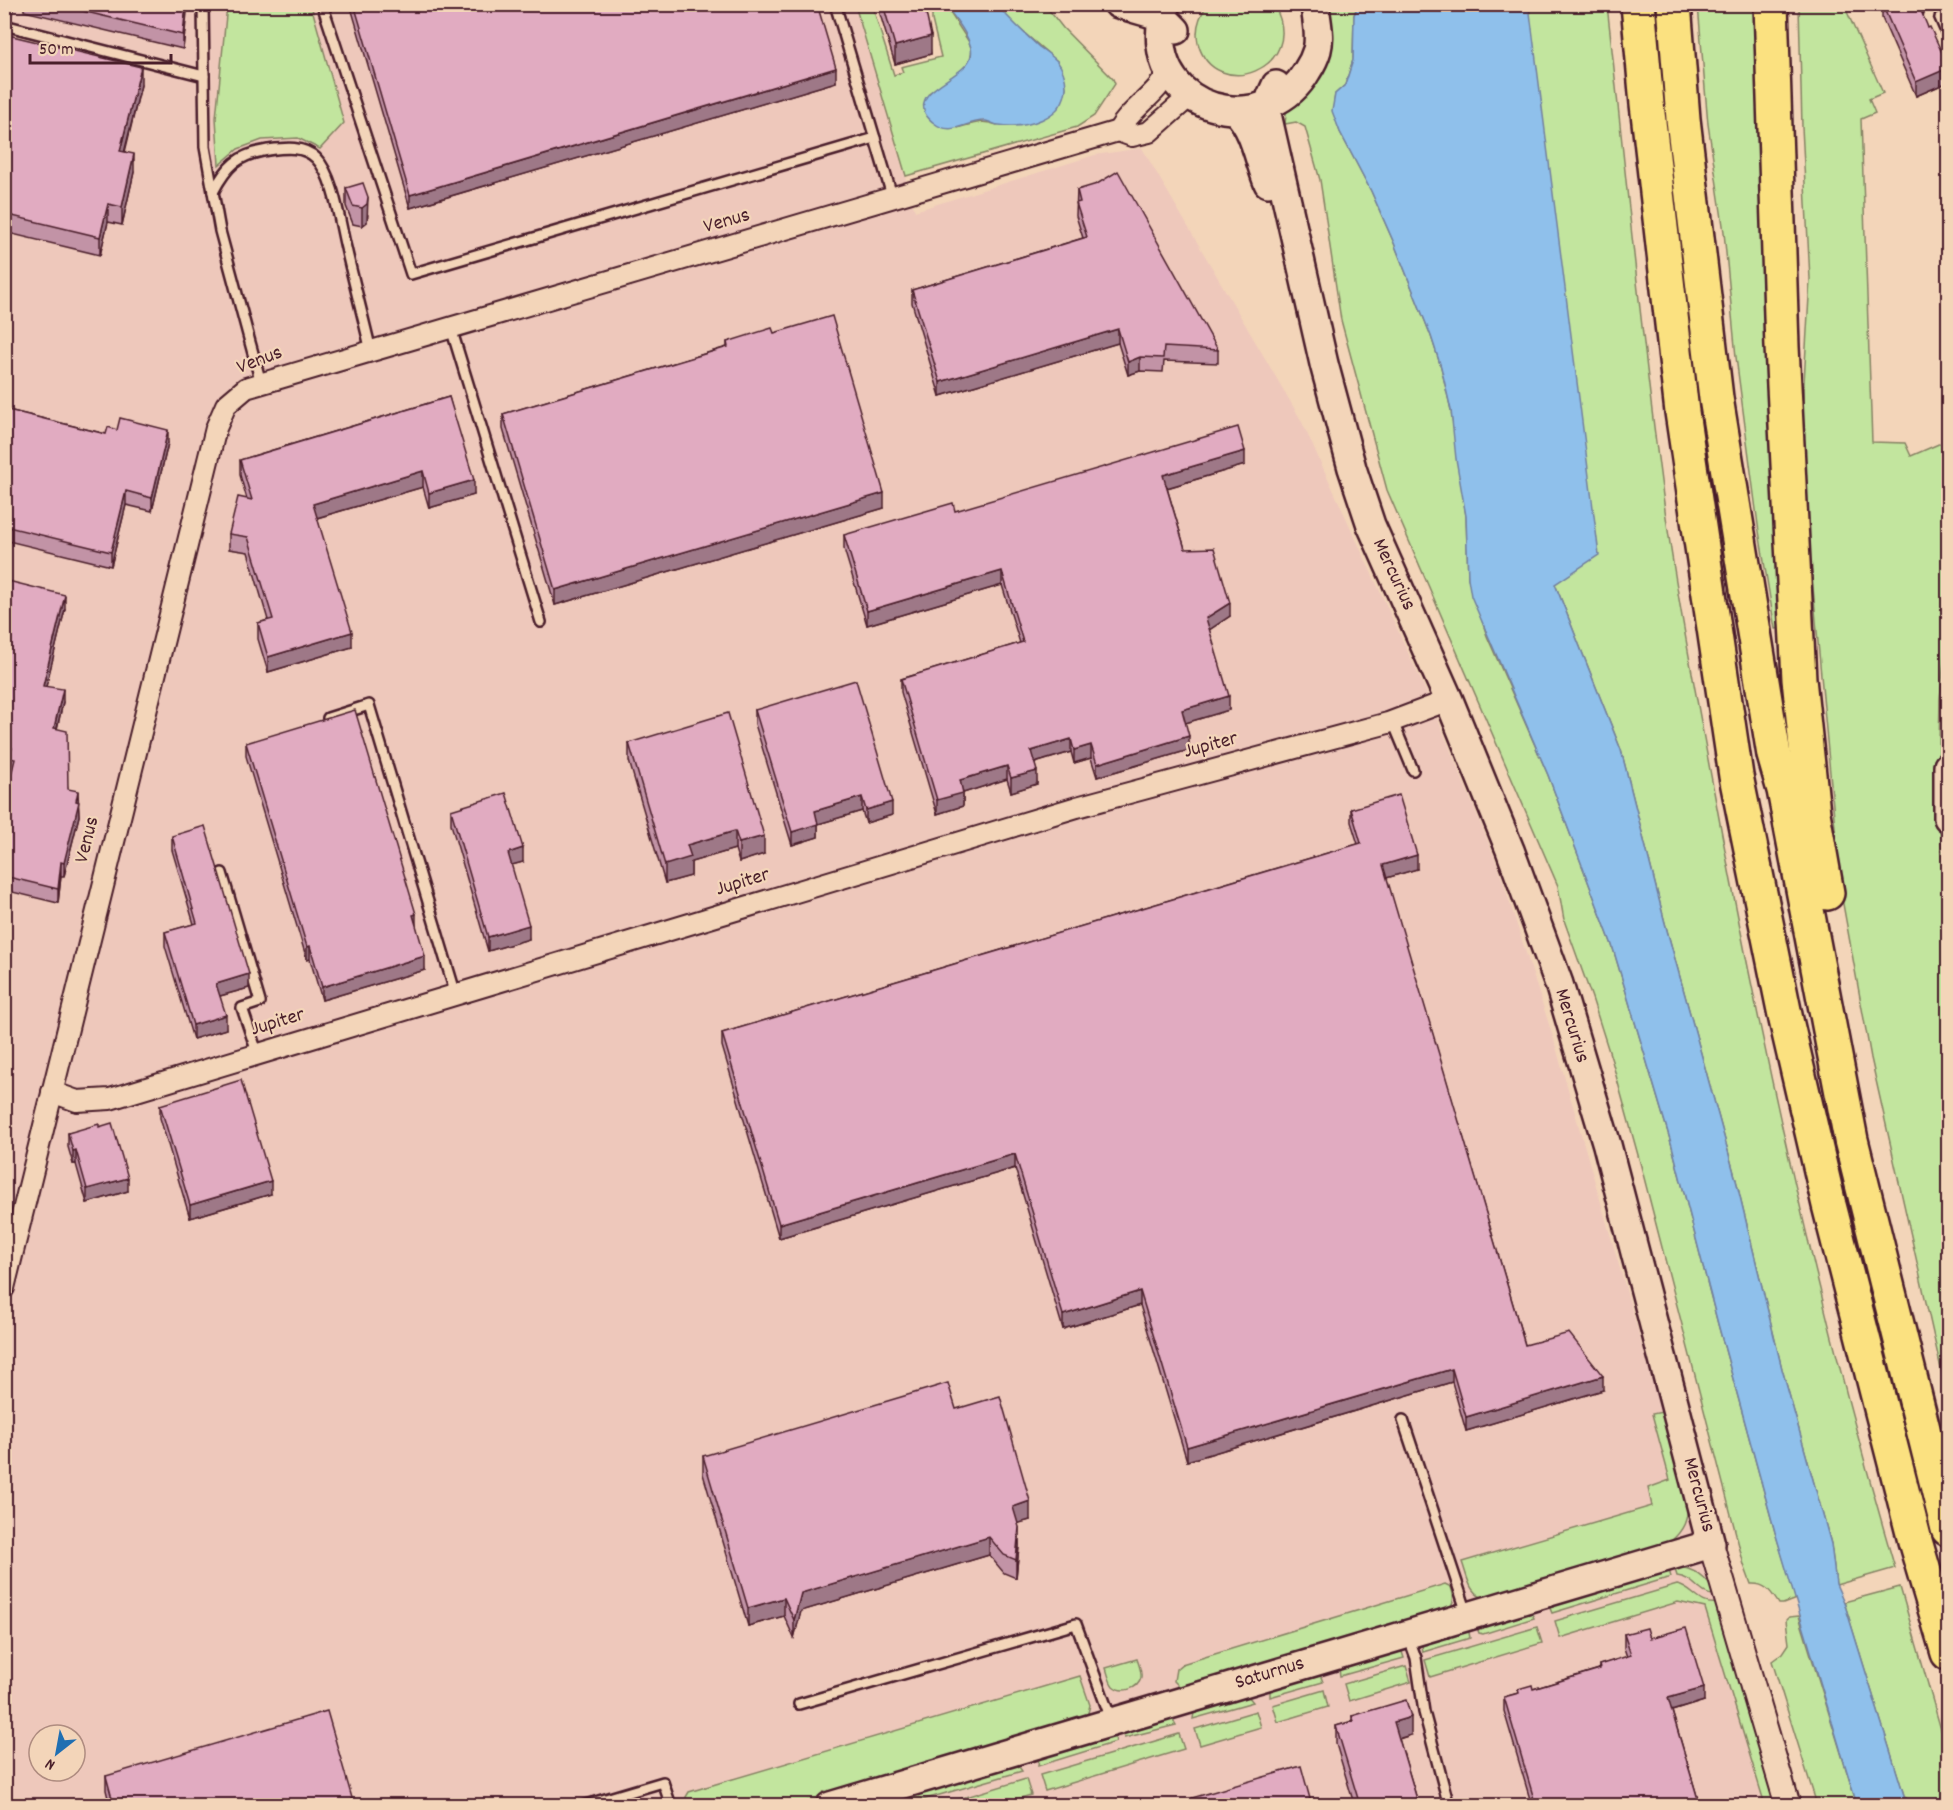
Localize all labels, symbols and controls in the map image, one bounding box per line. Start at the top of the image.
scale bar [30,27,171,65]
text: 50 m [39,38,74,63]
street label: Venus [700,201,754,243]
street label: Venus [233,339,287,383]
street label: Mercurius [1363,534,1423,616]
street label: Jupiter [1181,724,1242,768]
street label: Venus [68,814,108,866]
street label: Jupiter [712,861,774,905]
street label: Mercurius [1545,985,1597,1067]
street label: Jupiter [247,1001,309,1045]
street label: Mercurius [1674,1454,1722,1536]
street label: Saturnus [1232,1649,1308,1699]
north arrow [27,1723,87,1783]
text: N [41,1752,60,1776]

